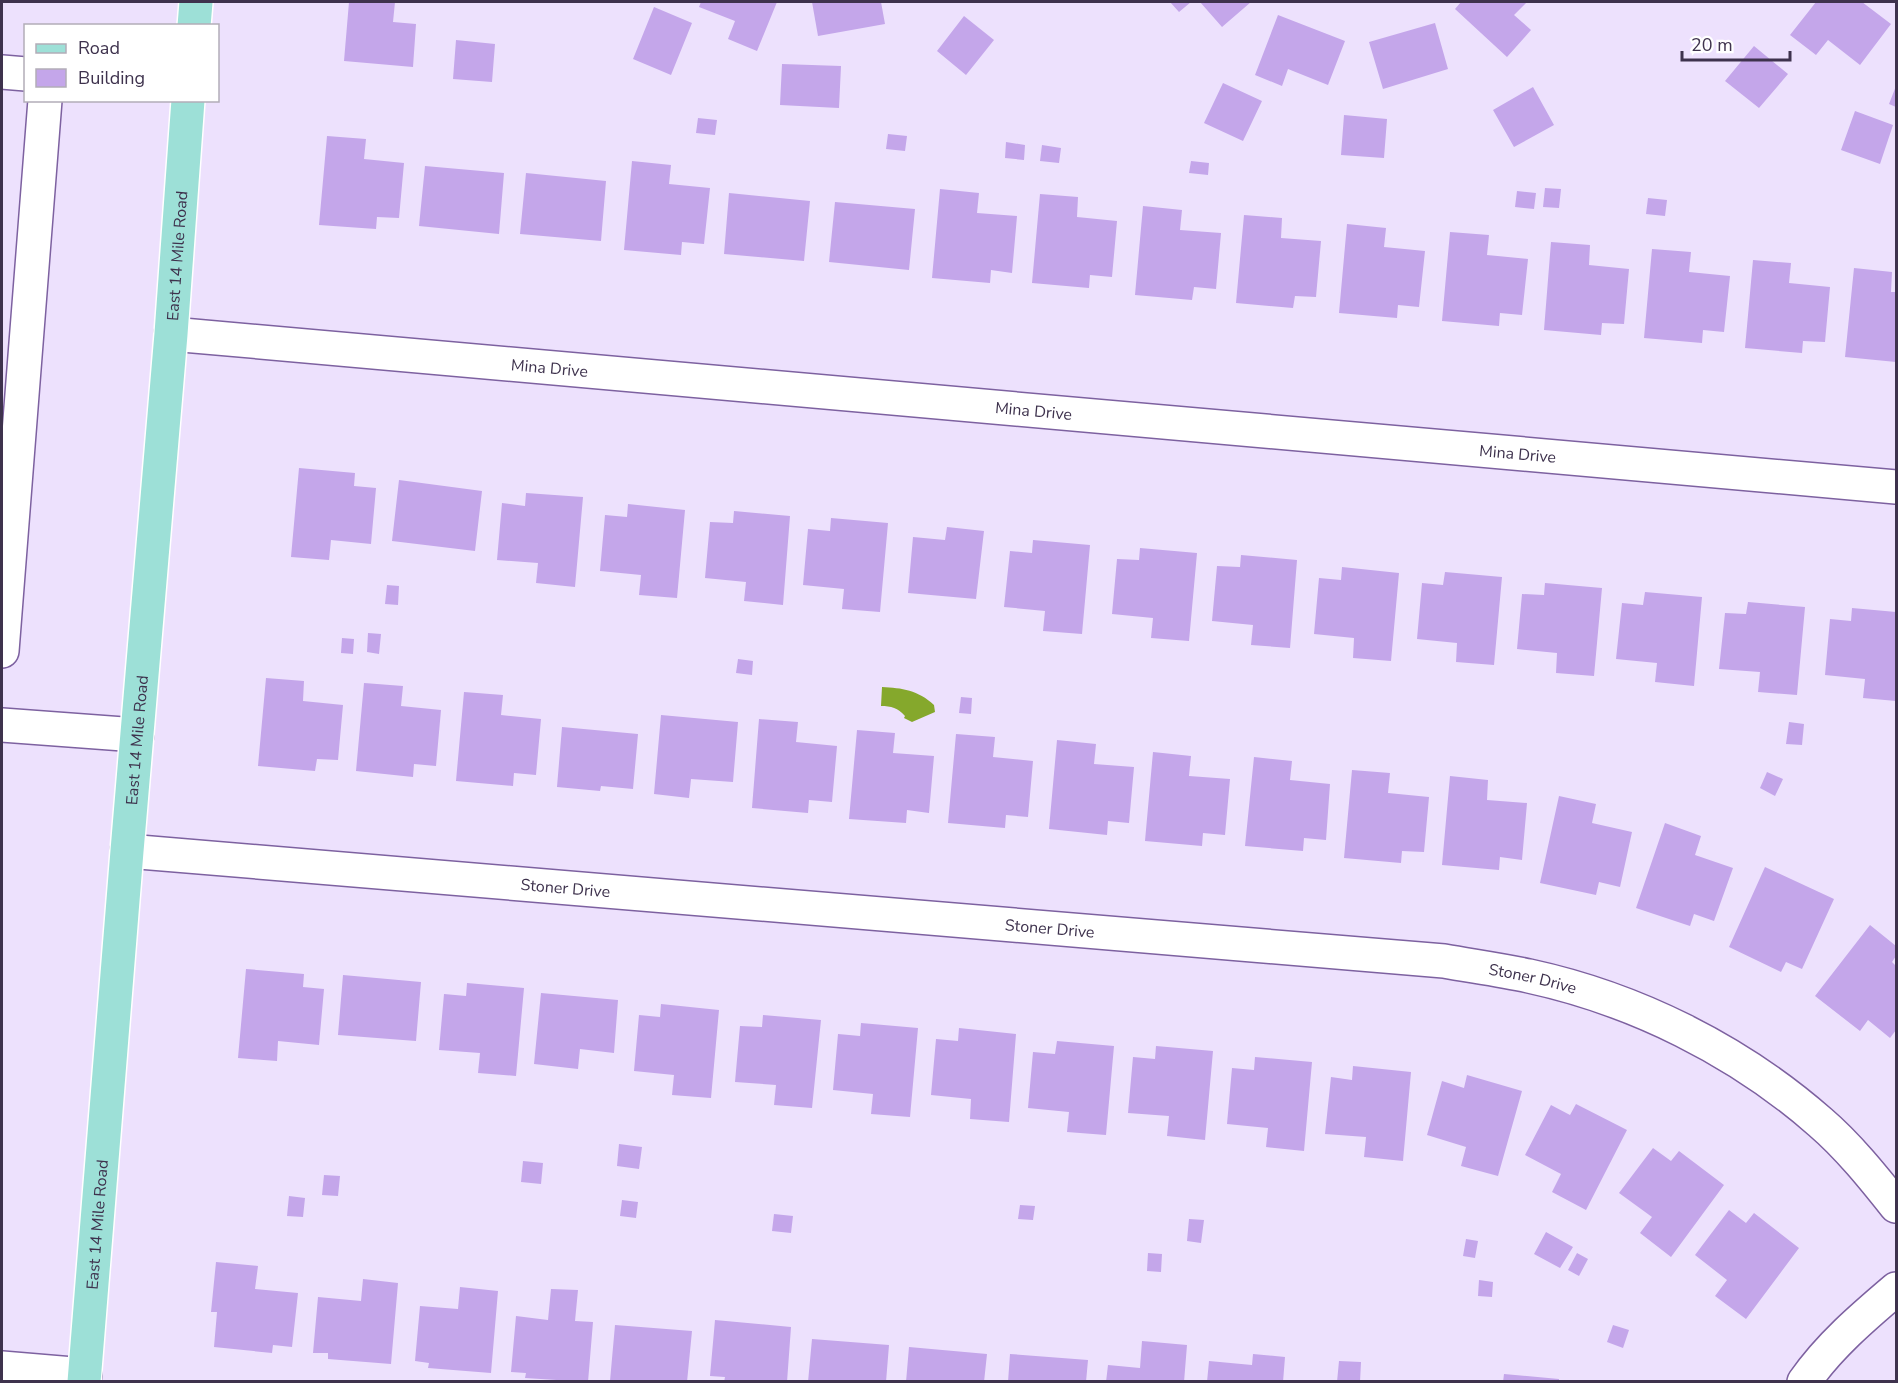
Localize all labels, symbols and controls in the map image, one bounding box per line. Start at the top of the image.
legend [24,24,219,102]
scale bar [1682,24,1790,62]
text: 20 m [1691,33,1733,57]
text: Road [78,36,120,60]
text: Building [78,66,145,90]
street label: East 14 Mile Road [162,190,193,322]
street label: Mina Drive [510,354,589,383]
street label: Mina Drive [994,397,1073,426]
street label: Mina Drive [1478,440,1557,469]
street label: East 14 Mile Road [121,674,154,806]
street label: Stoner Drive [520,874,611,903]
street label: Stoner Drive [1004,914,1095,944]
street label: Stoner Drive [1487,959,1579,1000]
street label: East 14 Mile Road [82,1159,114,1290]

